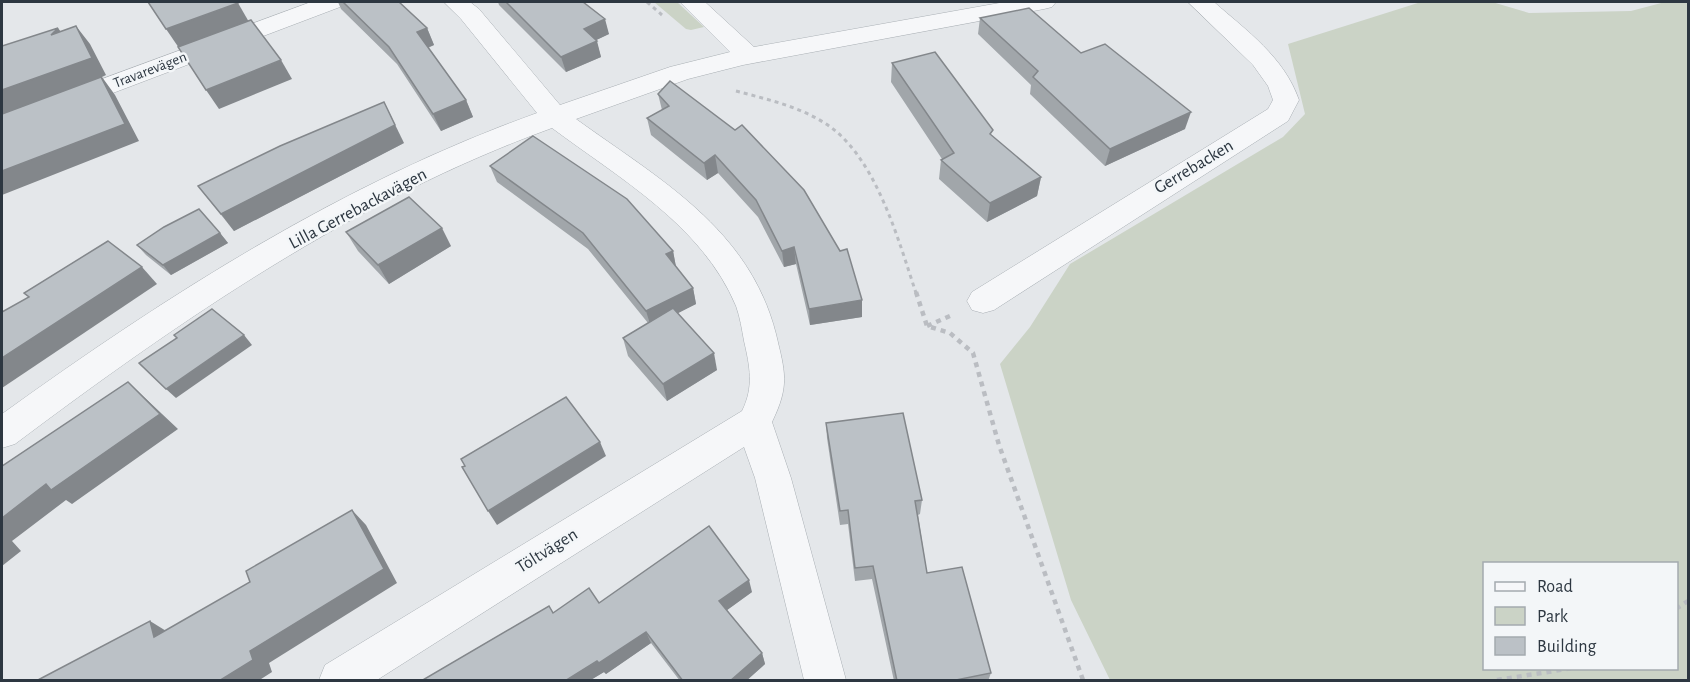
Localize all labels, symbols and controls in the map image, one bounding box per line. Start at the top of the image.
street label: Travarevägen [111,49,189,91]
street label: Gerrebacken [1151,136,1237,198]
street label: Lilla Gerrebackavägen [286,165,430,253]
street label: Töltvägen [513,525,581,577]
legend [1483,562,1678,670]
text: Road [1537,578,1573,596]
text: Park [1537,608,1569,626]
text: Building [1537,638,1597,656]

